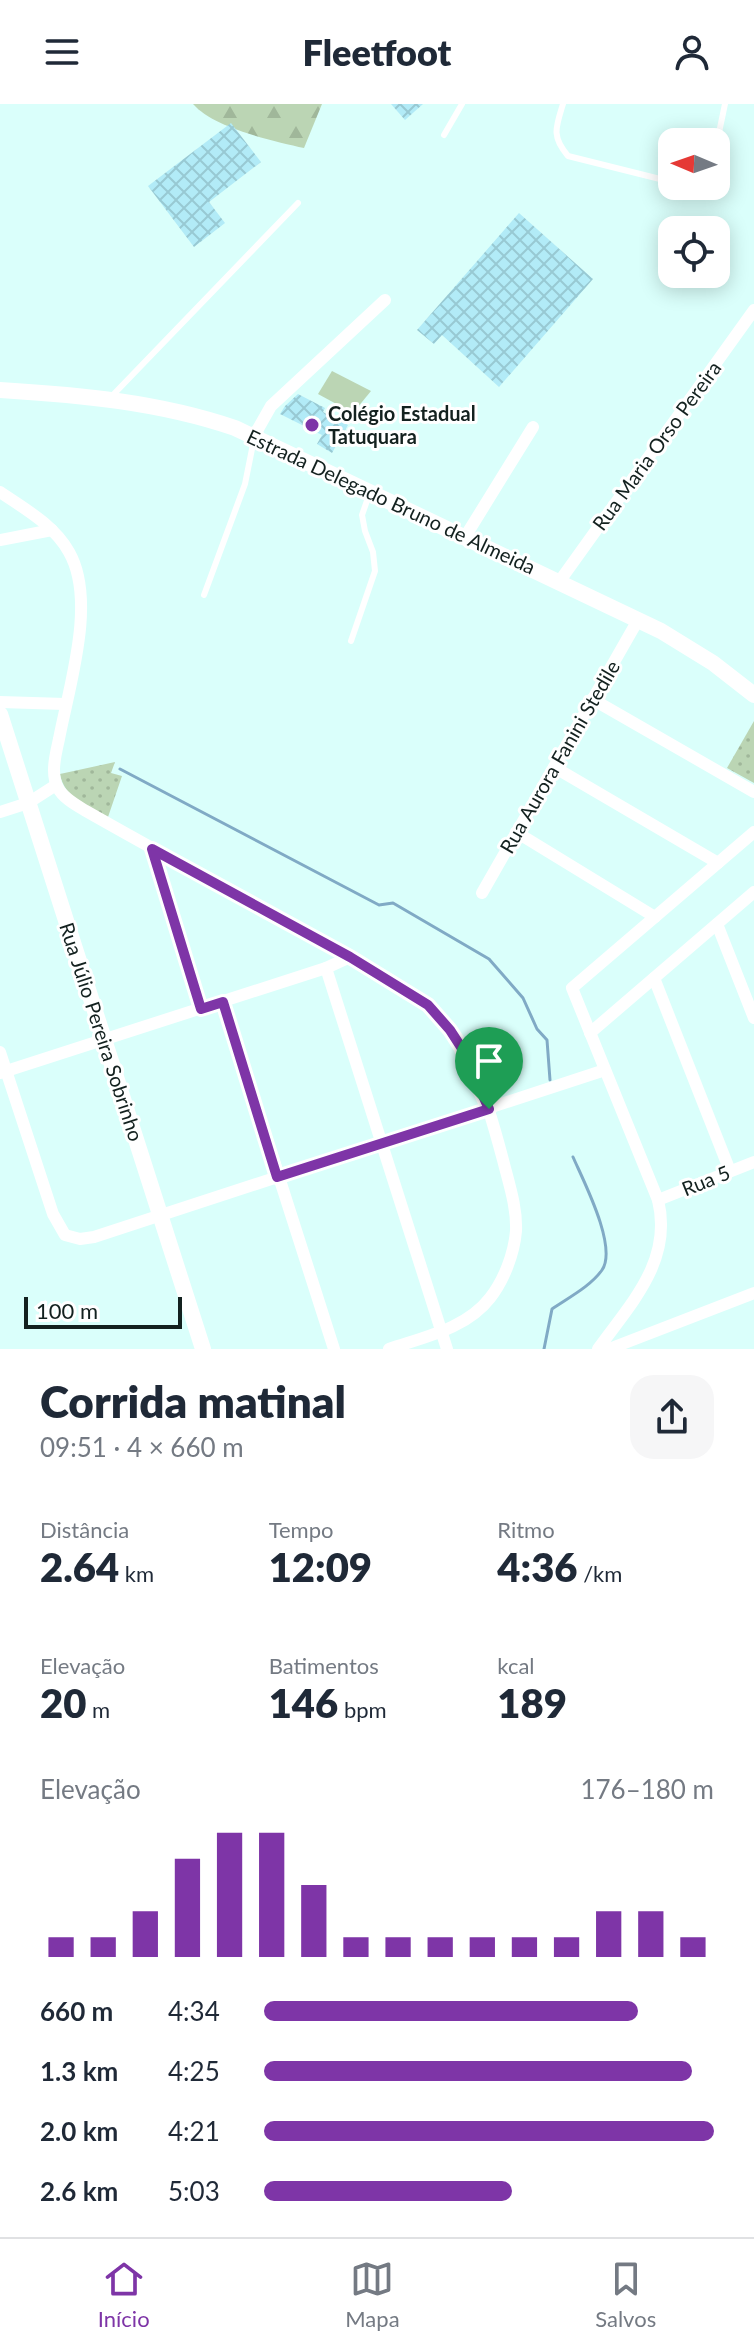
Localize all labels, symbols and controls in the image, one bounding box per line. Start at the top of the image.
icon: menu [40,30,84,74]
text: Fleetfoot [303,30,451,74]
icon: person [670,30,714,74]
north arrow [658,128,730,200]
map controls [658,128,730,288]
button: locate [658,216,730,288]
street label: Rua Maria Orso Pereira [587,356,726,535]
place label: Colégio Estadual Tatuquara [328,401,476,448]
marker: Colégio Estadual Tatuquara [303,416,321,434]
street label: Estrada Delegado Bruno de Almeida [243,424,540,579]
street label: Rua Aurora Fanini Stedile [494,656,624,857]
street label: Rua Júlio Pereira Sobrinho [55,919,149,1144]
pin [455,1027,523,1109]
icon: arrive [467,1039,511,1083]
street label: Rua 5 [678,1160,733,1201]
scale bar [24,1293,182,1329]
text: 100 m [36,1297,98,1324]
text: Corrida matinal [40,1375,346,1427]
button: share [630,1375,714,1459]
text: 09:51 · 4 × 660 m [40,1431,244,1463]
text: Distância [40,1516,129,1543]
text: Tempo [269,1516,333,1543]
text: Ritmo [497,1516,555,1543]
text: 2.64 [40,1543,119,1591]
text: 12:09 [269,1543,372,1591]
text: 4:36 [497,1543,578,1591]
text: km [119,1560,154,1587]
text: /km [578,1560,622,1587]
text: Elevação [40,1652,125,1679]
text: Batimentos [269,1652,379,1679]
text: kcal [497,1652,535,1679]
text: 20 [40,1679,86,1727]
text: 146 [269,1679,338,1727]
text: 189 [497,1679,567,1727]
text: m [86,1696,110,1723]
text: bpm [338,1696,387,1723]
text: Elevação [40,1773,141,1805]
text: 176–180 m [580,1773,714,1805]
text: 660 m [40,1995,113,2027]
text: 4:34 [168,1995,220,2027]
text: 1.3 km [40,2055,118,2087]
text: 4:25 [168,2055,220,2087]
text: 2.0 km [40,2115,118,2147]
text: 4:21 [168,2115,220,2147]
text: 2.6 km [40,2175,118,2207]
text: 5:03 [168,2175,220,2207]
tab: Início [98,2257,150,2332]
tab: Mapa [345,2257,400,2332]
tab: Salvos [595,2257,656,2332]

